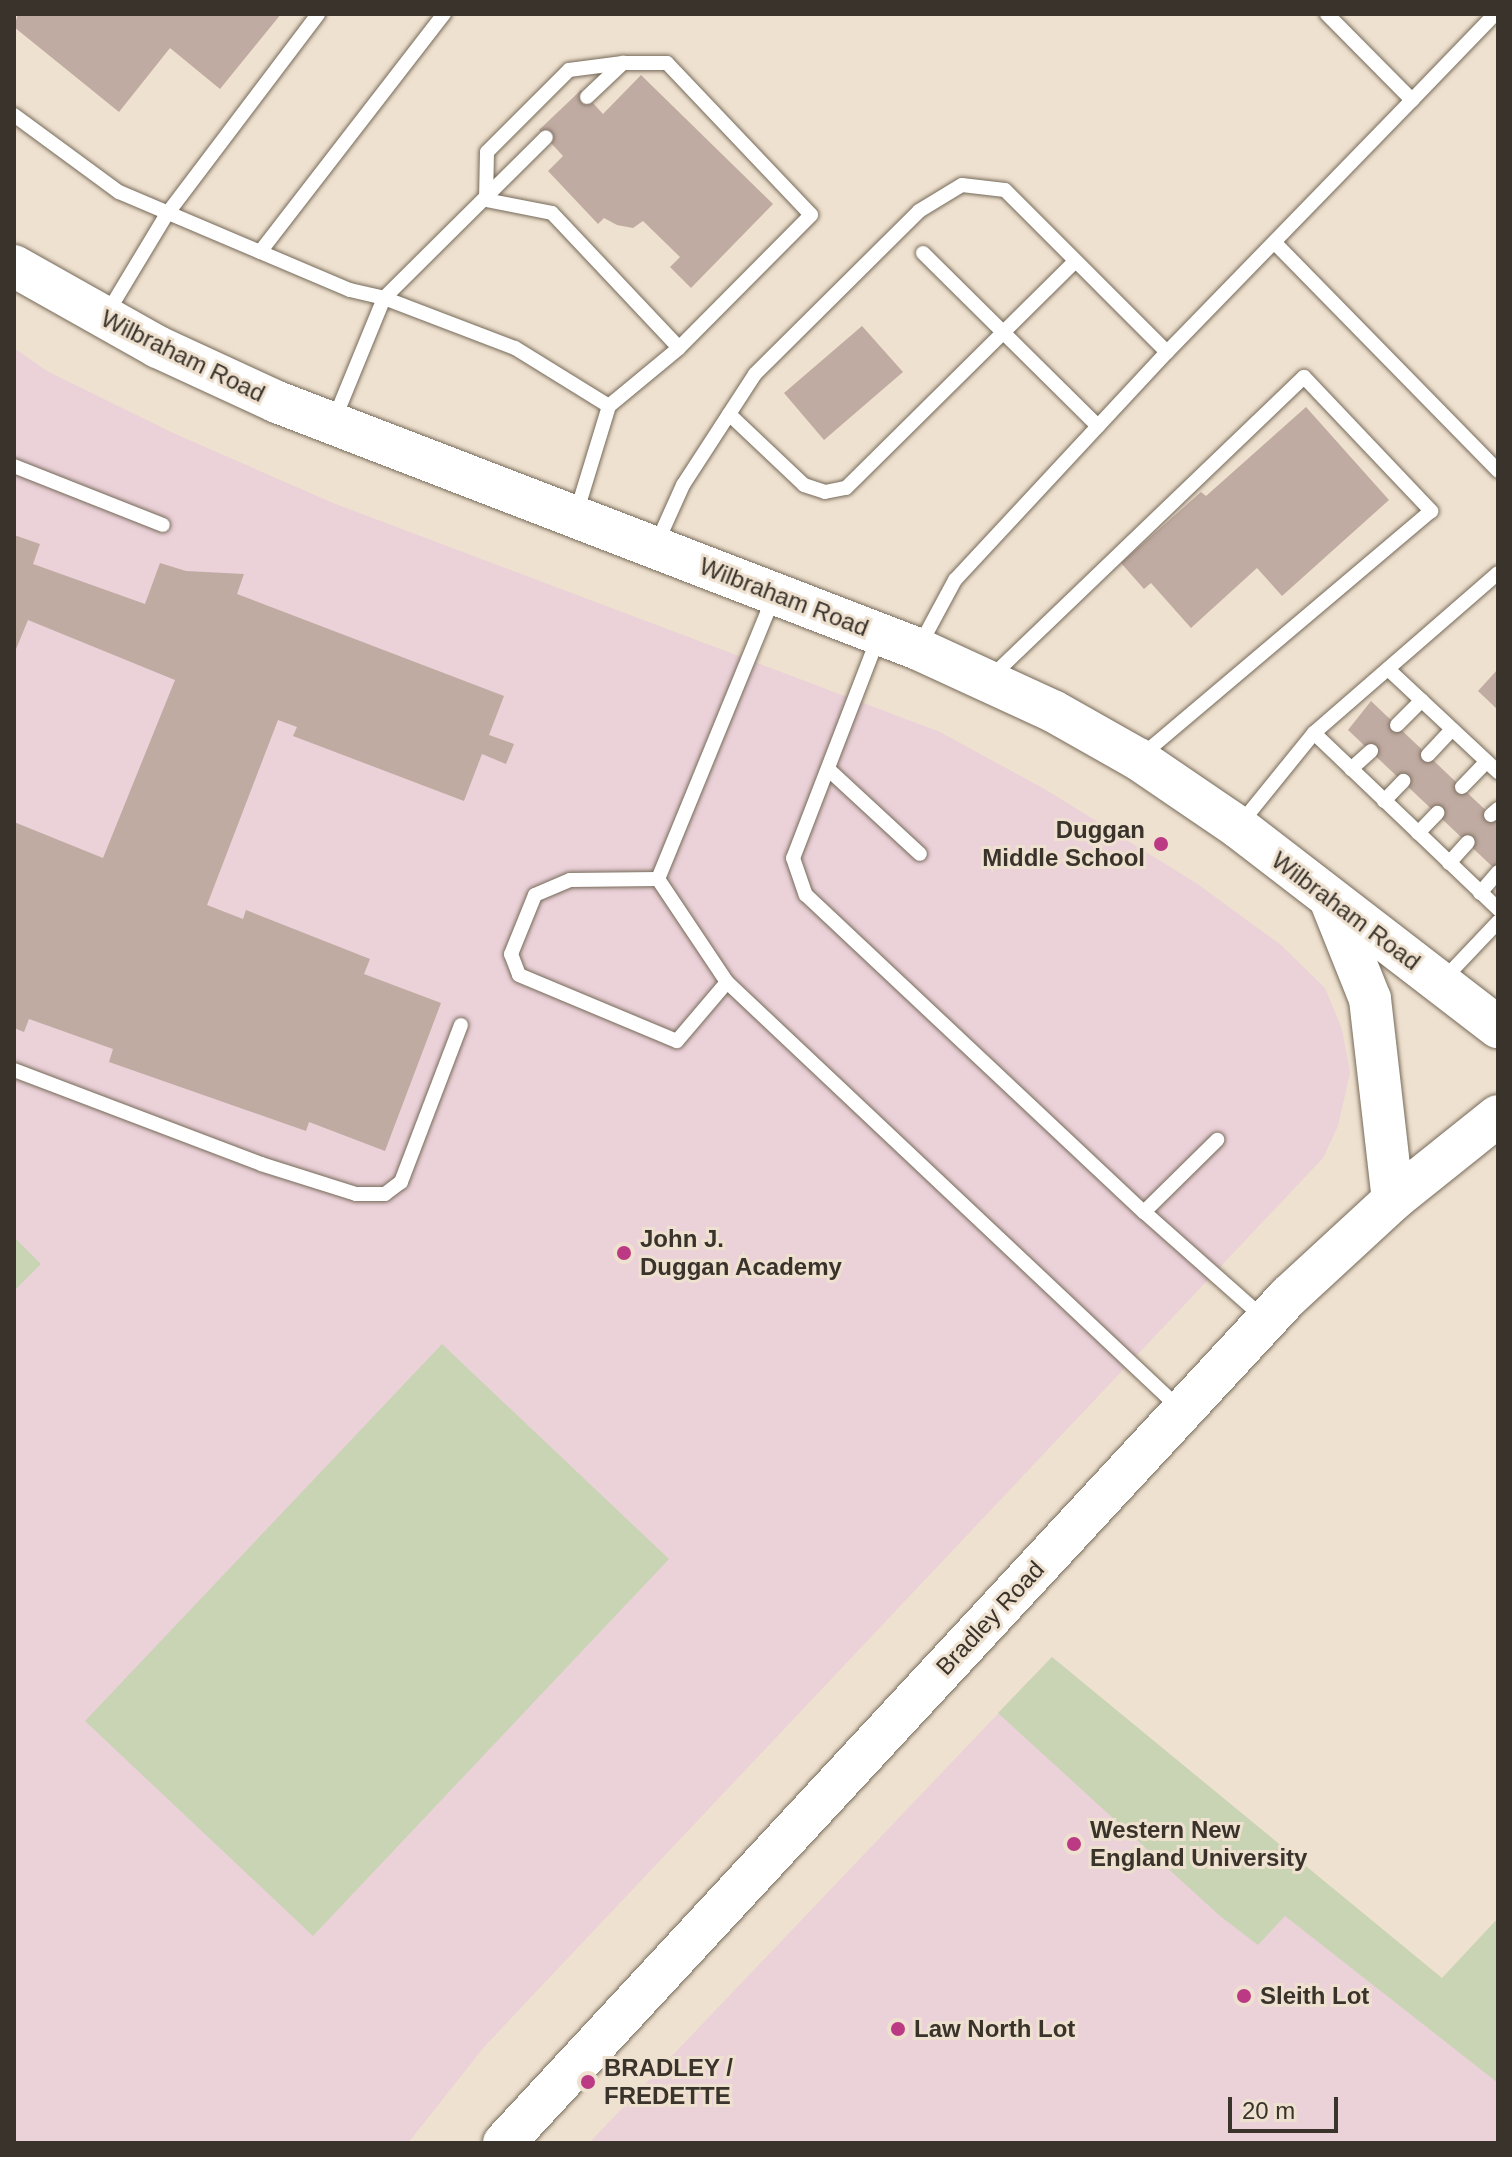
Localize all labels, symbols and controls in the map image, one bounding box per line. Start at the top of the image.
street label: Wilbraham Road [96,304,270,408]
street label: Wilbraham Road [695,552,873,642]
place label: Duggan Middle School [982,816,1145,872]
marker: Duggan Middle School [1152,835,1170,853]
street label: Wilbraham Road [1266,846,1426,976]
place label: John J. Duggan Academy [640,1225,843,1281]
marker: John J. Duggan Academy [615,1244,633,1262]
street label: Bradley Road [930,1555,1050,1681]
place label: Western New England University [1090,1816,1307,1872]
marker: Western New England University [1065,1835,1083,1853]
place label: Sleith Lot [1260,1982,1369,2010]
marker: Sleith Lot [1235,1987,1253,2005]
place label: Law North Lot [914,2015,1075,2043]
marker: Law North Lot [889,2020,907,2038]
place label: BRADLEY / FREDETTE [604,2054,733,2110]
marker: BRADLEY / FREDETTE [579,2073,597,2091]
scale bar [1232,2081,1342,2131]
text: 20 m [1242,2097,1295,2124]

